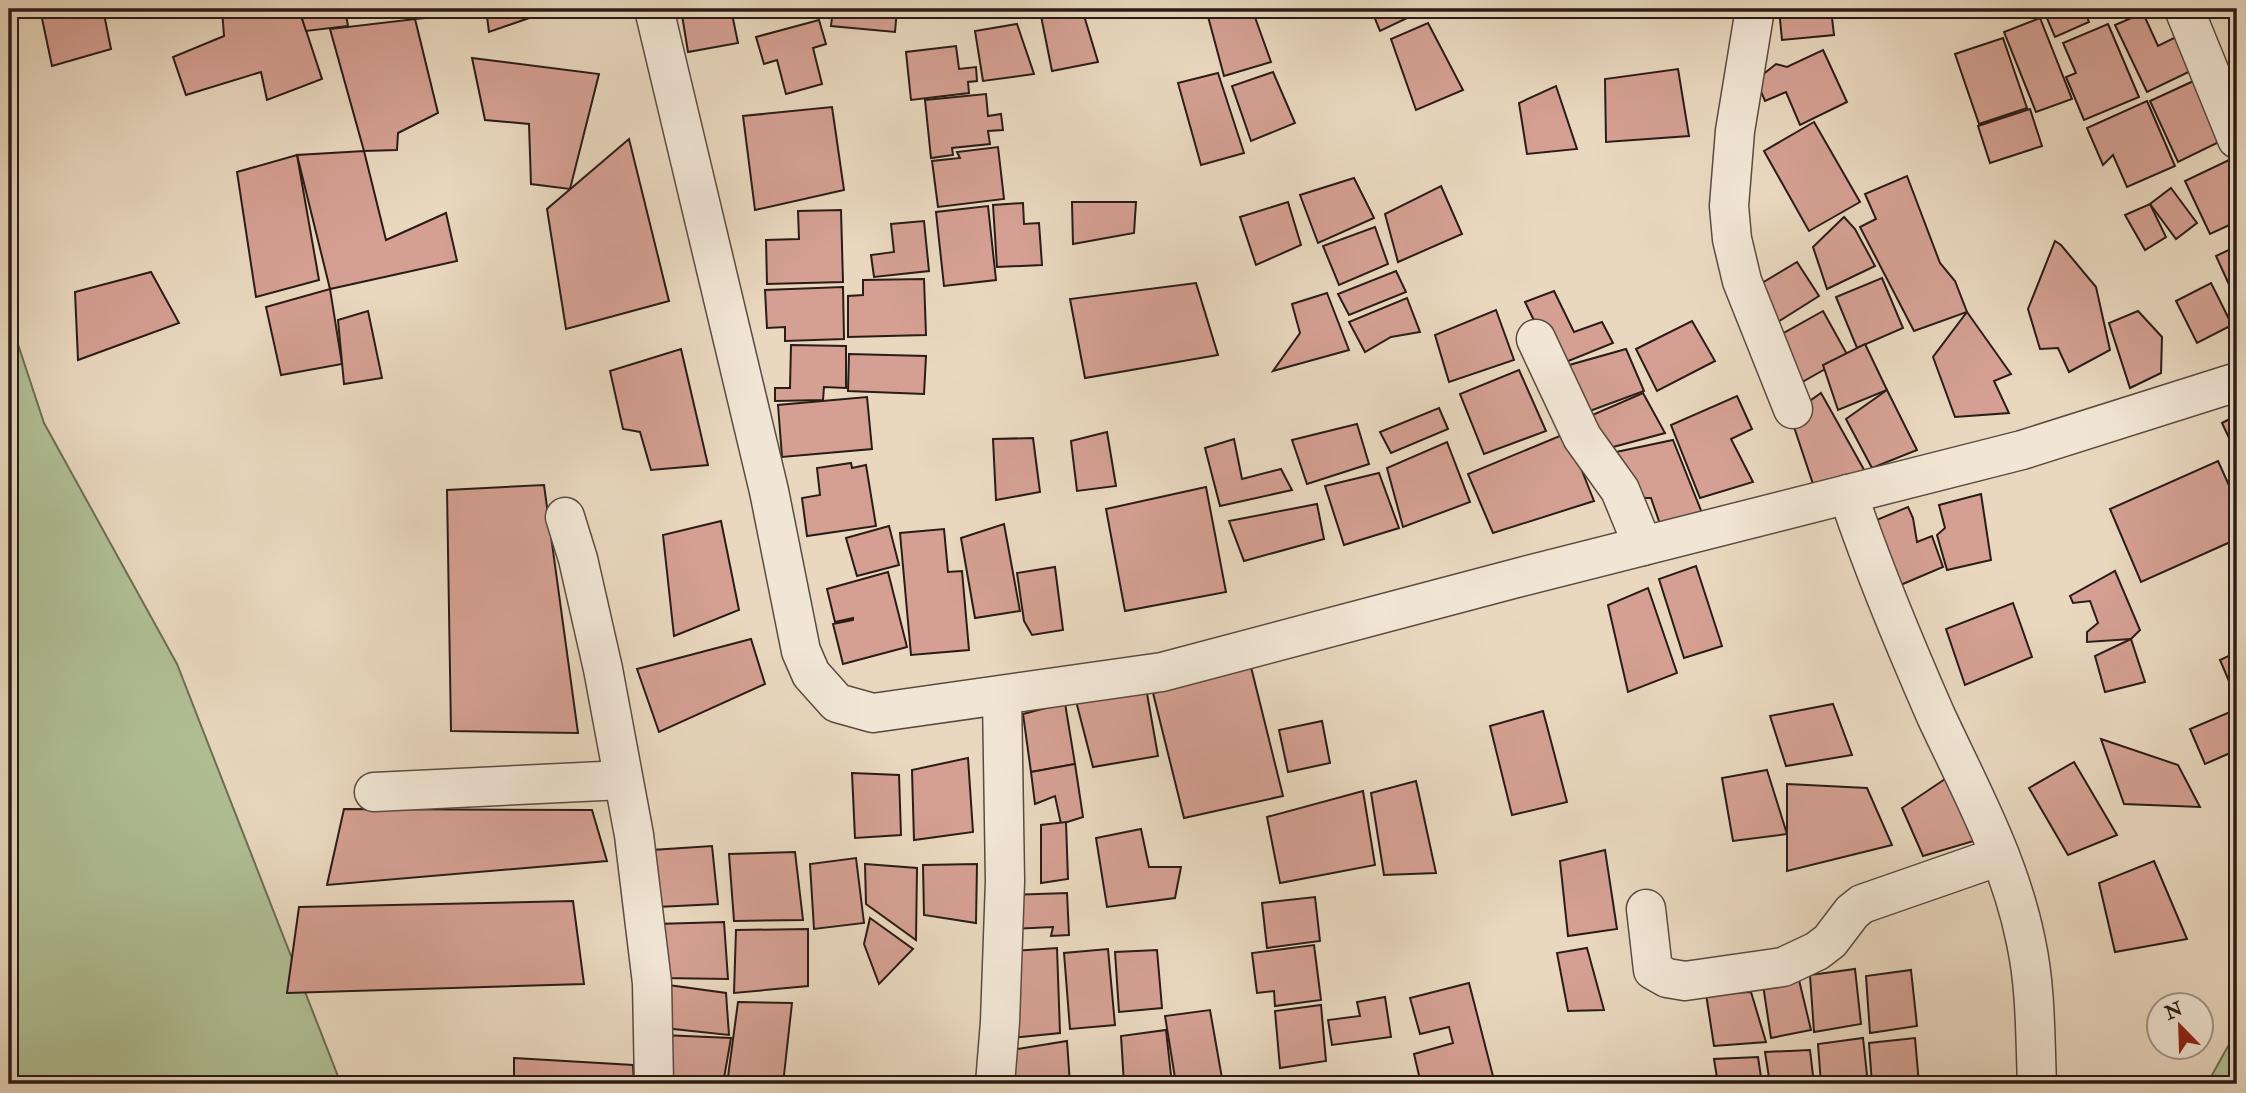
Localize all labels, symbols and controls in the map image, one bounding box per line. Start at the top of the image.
north arrow [2144,992,2214,1062]
text: N [2160,997,2187,1026]

